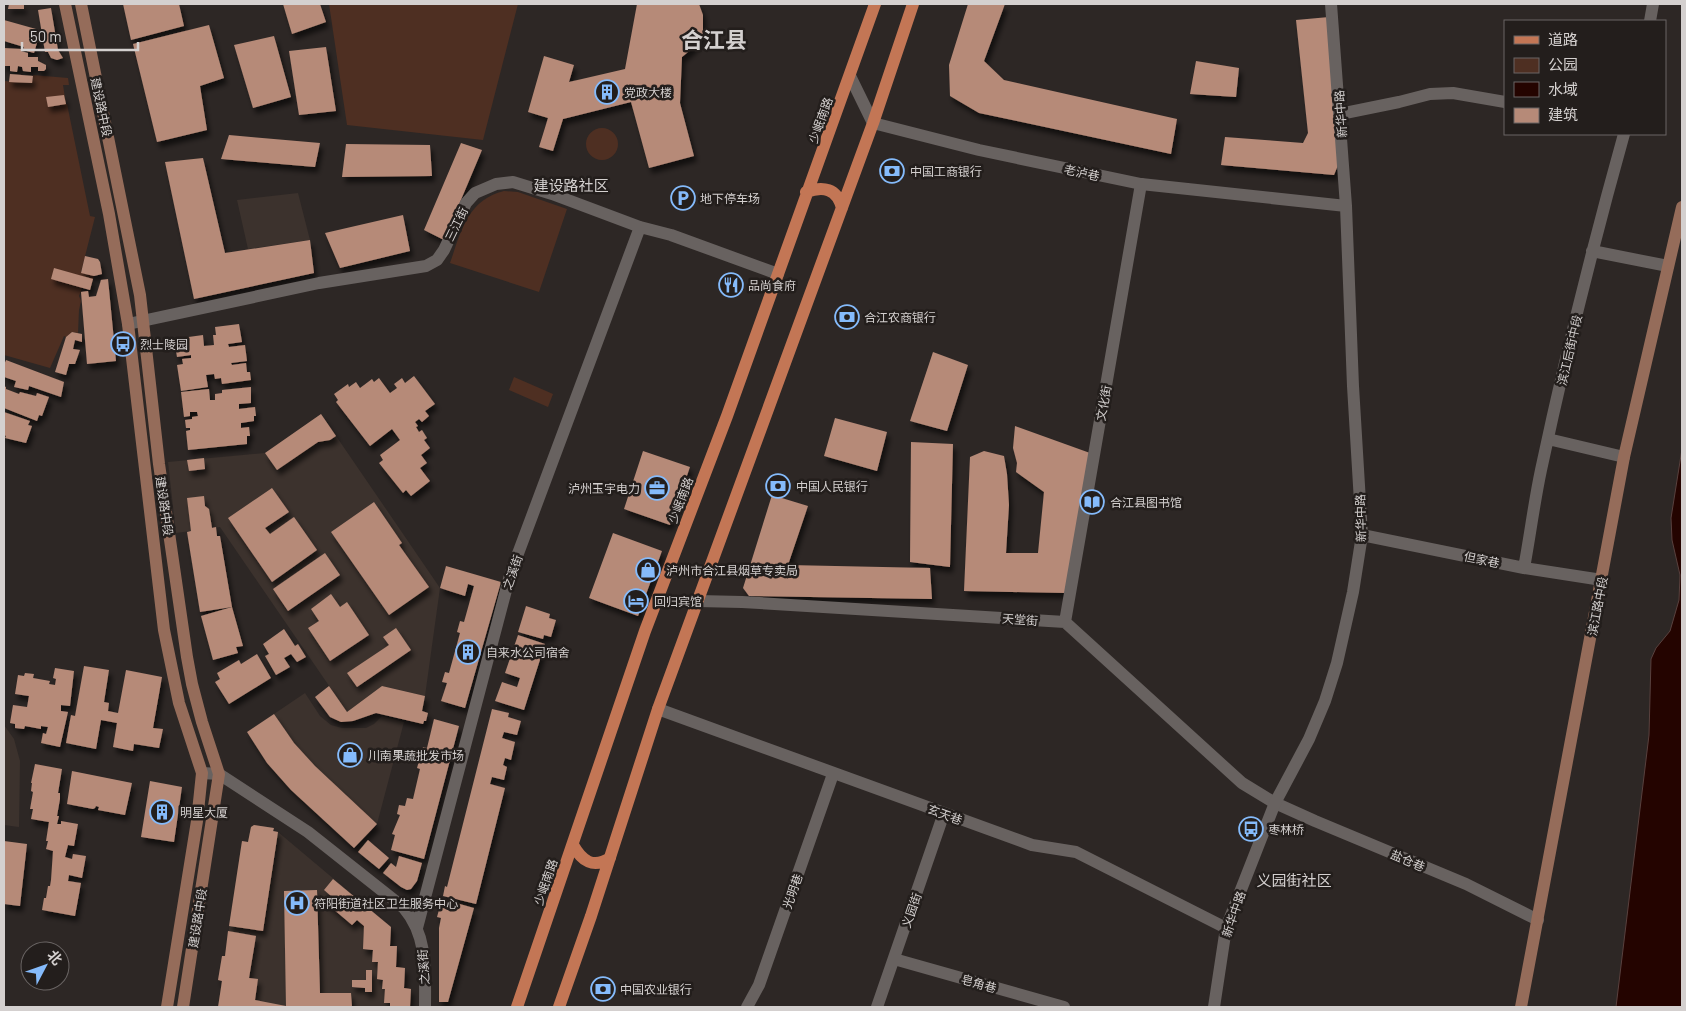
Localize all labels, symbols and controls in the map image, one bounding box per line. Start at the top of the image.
scale bar [22,20,139,52]
legend [1504,20,1666,135]
district label: 合江县 [681,26,747,52]
text: 50 m [30,27,62,45]
text: 道路 [1548,30,1578,48]
text: 公园 [1548,55,1578,73]
street label: 建设路中段 [89,76,115,138]
building icon: 党政大楼 [594,79,620,105]
text: 水域 [1548,80,1578,98]
place label: 党政大楼 [624,85,672,99]
street label: 新华中路 [1331,90,1349,138]
street label: 少岷南路 [805,95,835,145]
text: 建筑 [1548,105,1578,123]
bank icon: 中国工商银行 [879,158,905,184]
street label: 老泸巷 [1063,161,1101,183]
place label: 中国工商银行 [910,164,982,178]
district label: 建设路社区 [533,176,609,194]
parking icon: 地下停车场 [670,185,696,211]
place label: 地下停车场 [700,191,760,205]
street label: 三江街 [442,205,470,243]
restaurant icon: 品尚食府 [718,272,744,298]
place label: 品尚食府 [748,278,796,292]
bank icon: 合江农商银行 [834,304,860,330]
place label: 合江农商银行 [864,310,936,324]
street label: 滨江后街中段 [1554,313,1584,387]
bus stop icon: 烈士陵园 [110,331,136,357]
place label: 烈士陵园 [140,337,188,351]
street label: 文化街 [1093,384,1113,422]
bank icon: 中国人民银行 [765,473,791,499]
street label: 建设路中段 [154,475,176,537]
office icon: 泸州玉宇电力 [644,475,670,501]
street label: 少岷南路 [665,475,695,525]
place label: 中国人民银行 [796,479,868,493]
place label: 泸州玉宇电力 [568,481,640,495]
library icon: 合江县图书馆 [1079,489,1105,515]
street label: 新华中路 [1353,494,1367,542]
place label: 合江县图书馆 [1110,495,1182,509]
street label: 但家巷 [1463,548,1501,570]
street label: 之溪街 [500,553,524,591]
shop icon: 泸州市合江县烟草专卖局 [635,557,661,583]
place label: 泸州市合江县烟草专卖局 [666,563,798,577]
street label: 滨江路中段 [1584,575,1610,637]
hotel icon: 回归宾馆 [623,588,649,614]
place label: 回归宾馆 [654,594,702,608]
street label: 天堂街 [1002,611,1038,627]
building icon: 自来水公司宿舍 [455,639,481,665]
place label: 自来水公司宿舍 [486,645,570,659]
shop icon: 川南果蔬批发市场 [337,742,363,768]
place label: 川南果蔬批发市场 [368,748,464,762]
building icon: 明星大厦 [149,799,175,825]
street label: 玄天巷 [926,801,964,827]
place label: 明星大厦 [180,805,228,819]
bus stop icon: 枣林桥 [1238,816,1264,842]
place label: 枣林桥 [1268,822,1304,836]
street label: 盐仓巷 [1389,847,1427,873]
street label: 少岷南路 [531,857,559,907]
district label: 义园街社区 [1256,871,1332,889]
street label: 光明巷 [780,872,804,910]
street label: 建设路中段 [185,887,209,949]
street label: 新华中路 [1219,889,1247,939]
hospital icon: 符阳街道社区卫生服务中心 [284,890,310,916]
street label: 义园街 [899,891,923,929]
place label: 符阳街道社区卫生服务中心 [314,896,458,910]
north arrow [20,941,70,991]
text: 北 [44,946,66,968]
street label: 之溪街 [415,949,431,985]
street label: 皂角巷 [960,971,998,995]
bank icon: 中国农业银行 [590,976,616,1002]
place label: 中国农业银行 [620,982,692,996]

